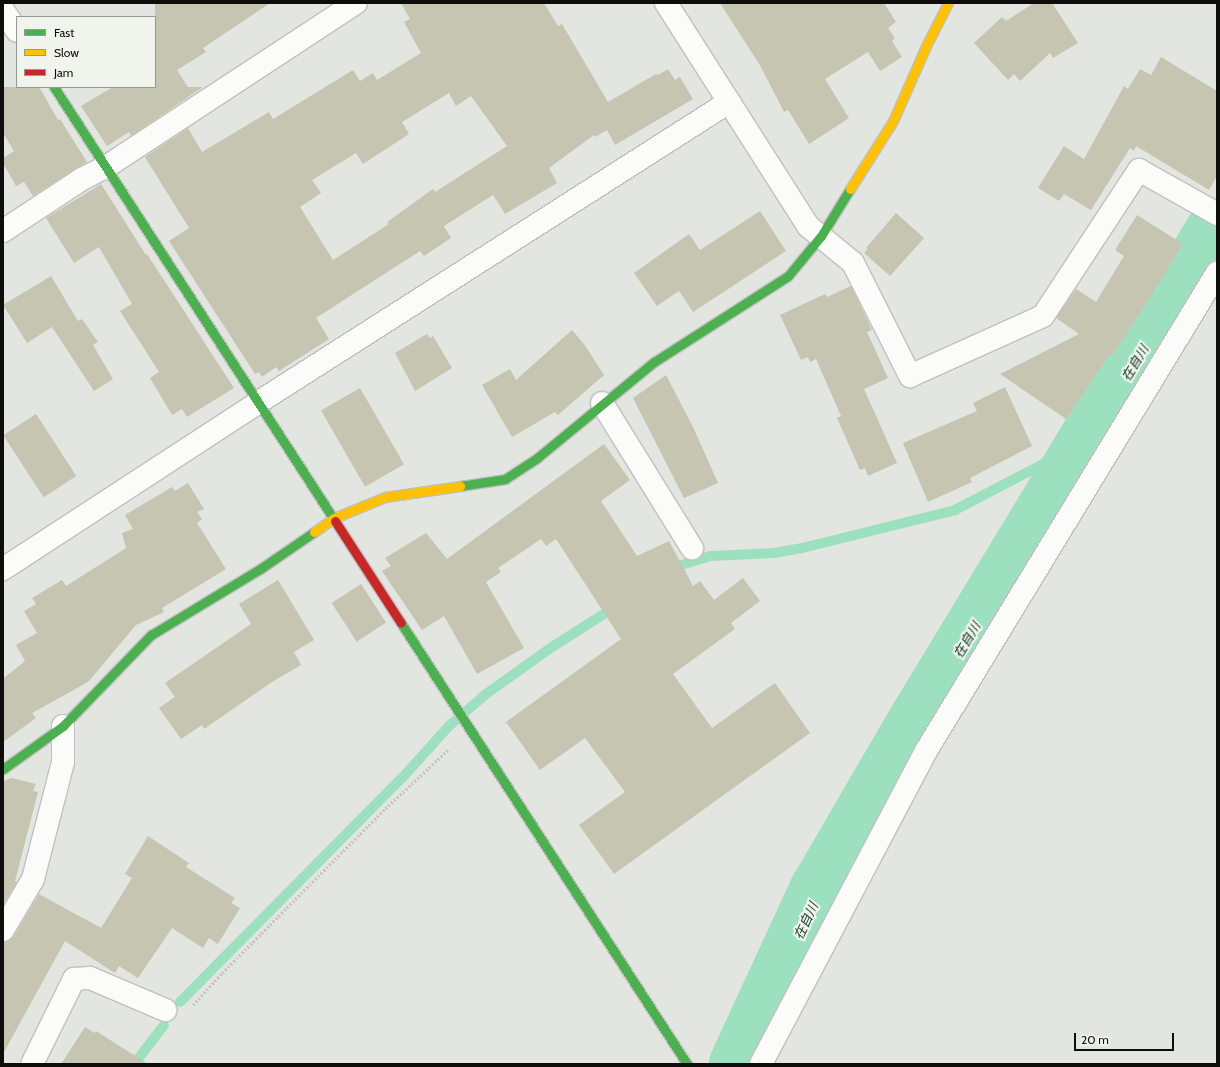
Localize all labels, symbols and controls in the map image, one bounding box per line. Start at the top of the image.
legend [16,16,156,88]
text: Fast [54,25,74,40]
text: Slow [54,45,79,60]
text: Jam [54,65,73,80]
water label: 在自川 [1118,342,1152,384]
water label: 在自川 [950,619,984,661]
water label: 在自川 [791,900,821,942]
scale bar [1076,1025,1176,1051]
text: 20 m [1081,1032,1109,1047]

